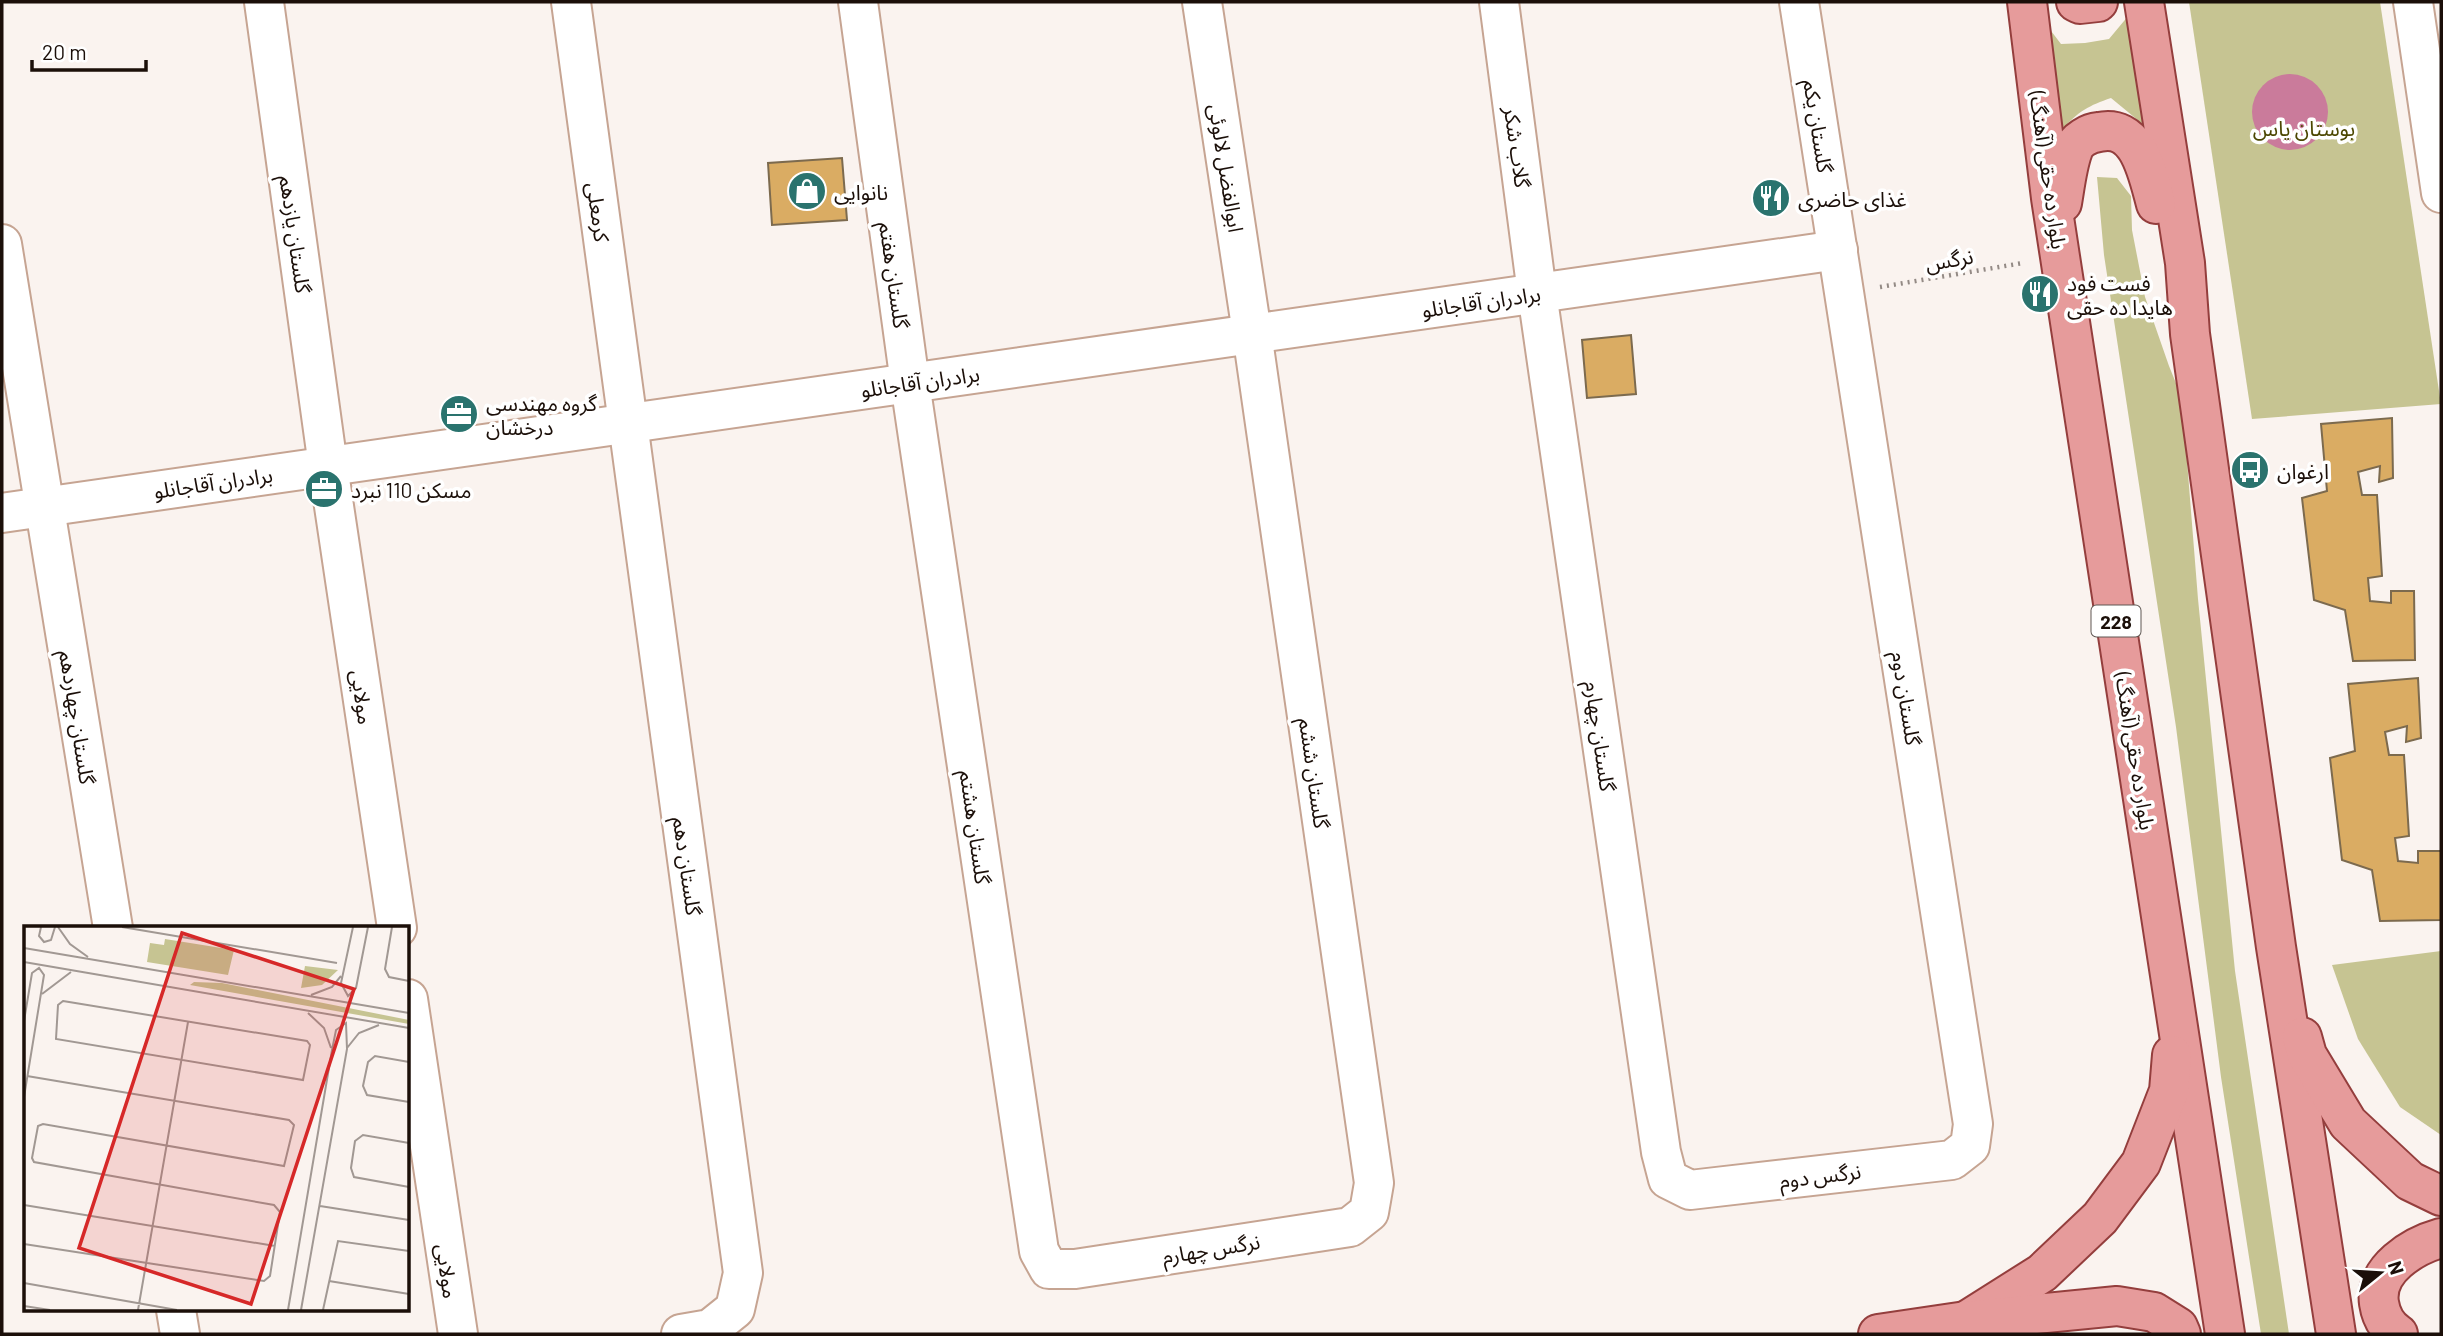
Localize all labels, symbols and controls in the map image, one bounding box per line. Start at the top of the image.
scale bar [32,28,145,72]
text: 20 m [42,39,87,64]
street label: گلستان یکم [1795,78,1839,175]
street label: بلوار ده حقی (آهنگ) [2024,88,2072,251]
street label: ابوالفضل لالوئی [1204,102,1249,234]
street label: گلاب شکر [1499,104,1536,190]
park label: بوستان یاس [2253,115,2355,141]
shop icon: نانوایی [786,170,828,212]
street label: گلستان یازدهم [271,174,317,295]
restaurant icon: غذای حاضری [1750,177,1792,219]
place label: نانوایی [834,179,888,205]
street label: کرمعلی [581,181,616,244]
place label: غذای حاضری [1798,186,1907,212]
street label: گلستان هفتم [871,220,915,331]
street label: نرگس [1923,242,1975,277]
place label: فست فود هایدا ده حقی [2067,270,2173,320]
restaurant icon: فست فود هایدا ده حقی [2019,273,2061,315]
street label: برادران آقاجانلو [1420,280,1542,323]
street label: برادران آقاجانلو [859,360,981,403]
place label: گروه مهندسی درخشان [486,390,597,440]
office icon: گروه مهندسی درخشان [438,393,480,435]
bus stop icon: ارغوان [2229,449,2271,491]
place label: ارغوان [2277,458,2329,484]
street label: برادران آقاجانلو [152,461,274,504]
office icon: مسکن 110 نبرد [303,468,345,510]
place label: مسکن 110 نبرد [351,477,471,503]
road number: 228 [2092,606,2140,636]
street label: گلستان چهاردهم [51,648,101,787]
street label: گلستان دوم [1882,649,1927,748]
street label: مولایی [346,668,379,726]
street label: بلوار ده حقی (آهنگ) [2110,669,2161,832]
street label: گلستان چهارم [1576,679,1621,794]
street label: گلستان ششم [1291,716,1335,831]
street label: گلستان هشتم [952,768,996,887]
street label: گلستان دهم [665,815,707,918]
inset map [24,926,410,1312]
street label: نرگس دوم [1778,1158,1863,1197]
street label: نرگس چهارم [1160,1228,1263,1273]
north arrow [2345,1238,2415,1308]
street label: مولایی [431,1242,464,1300]
text: N [2384,1258,2410,1277]

